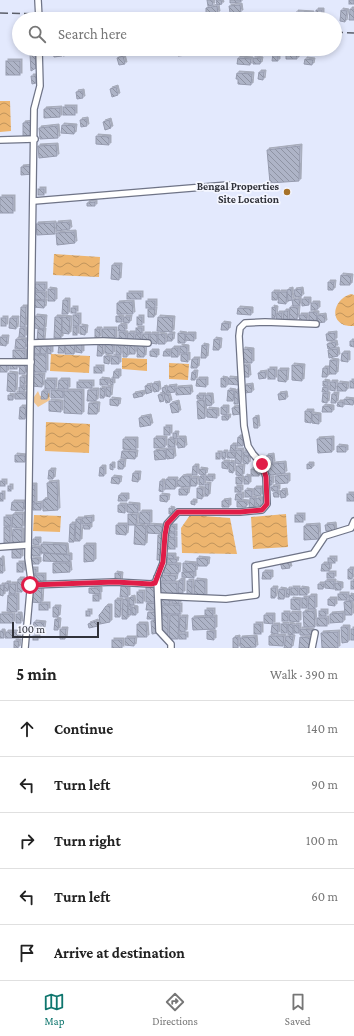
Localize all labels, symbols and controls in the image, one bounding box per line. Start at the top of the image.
search box [12,12,342,56]
icon: search [26,23,48,45]
text: Search here [58,26,127,42]
place label: Bengal Properties Site Location [197,180,280,205]
marker: Bengal Properties Site Location [282,187,292,197]
route end [253,455,271,473]
route start [21,576,39,594]
scale bar [12,620,99,639]
text: 100 m [18,623,45,635]
text: 5 min [16,665,57,684]
text: Walk · 390 m [270,667,338,682]
icon: ahead [16,718,38,740]
text: Continue [54,721,113,737]
text: 140 m [307,721,338,736]
icon: left [16,774,38,796]
text: Turn left [54,777,110,793]
text: 90 m [311,777,338,792]
icon: right [16,830,38,852]
text: Turn right [54,833,121,849]
text: 100 m [306,833,338,848]
icon: left [16,886,38,908]
text: Turn left [54,889,110,905]
text: 60 m [311,889,338,904]
icon: arrive [16,942,38,964]
text: Arrive at destination [54,945,185,961]
tab: Map [43,991,65,1027]
tab: Directions [152,991,198,1027]
tab: Saved [285,991,311,1027]

